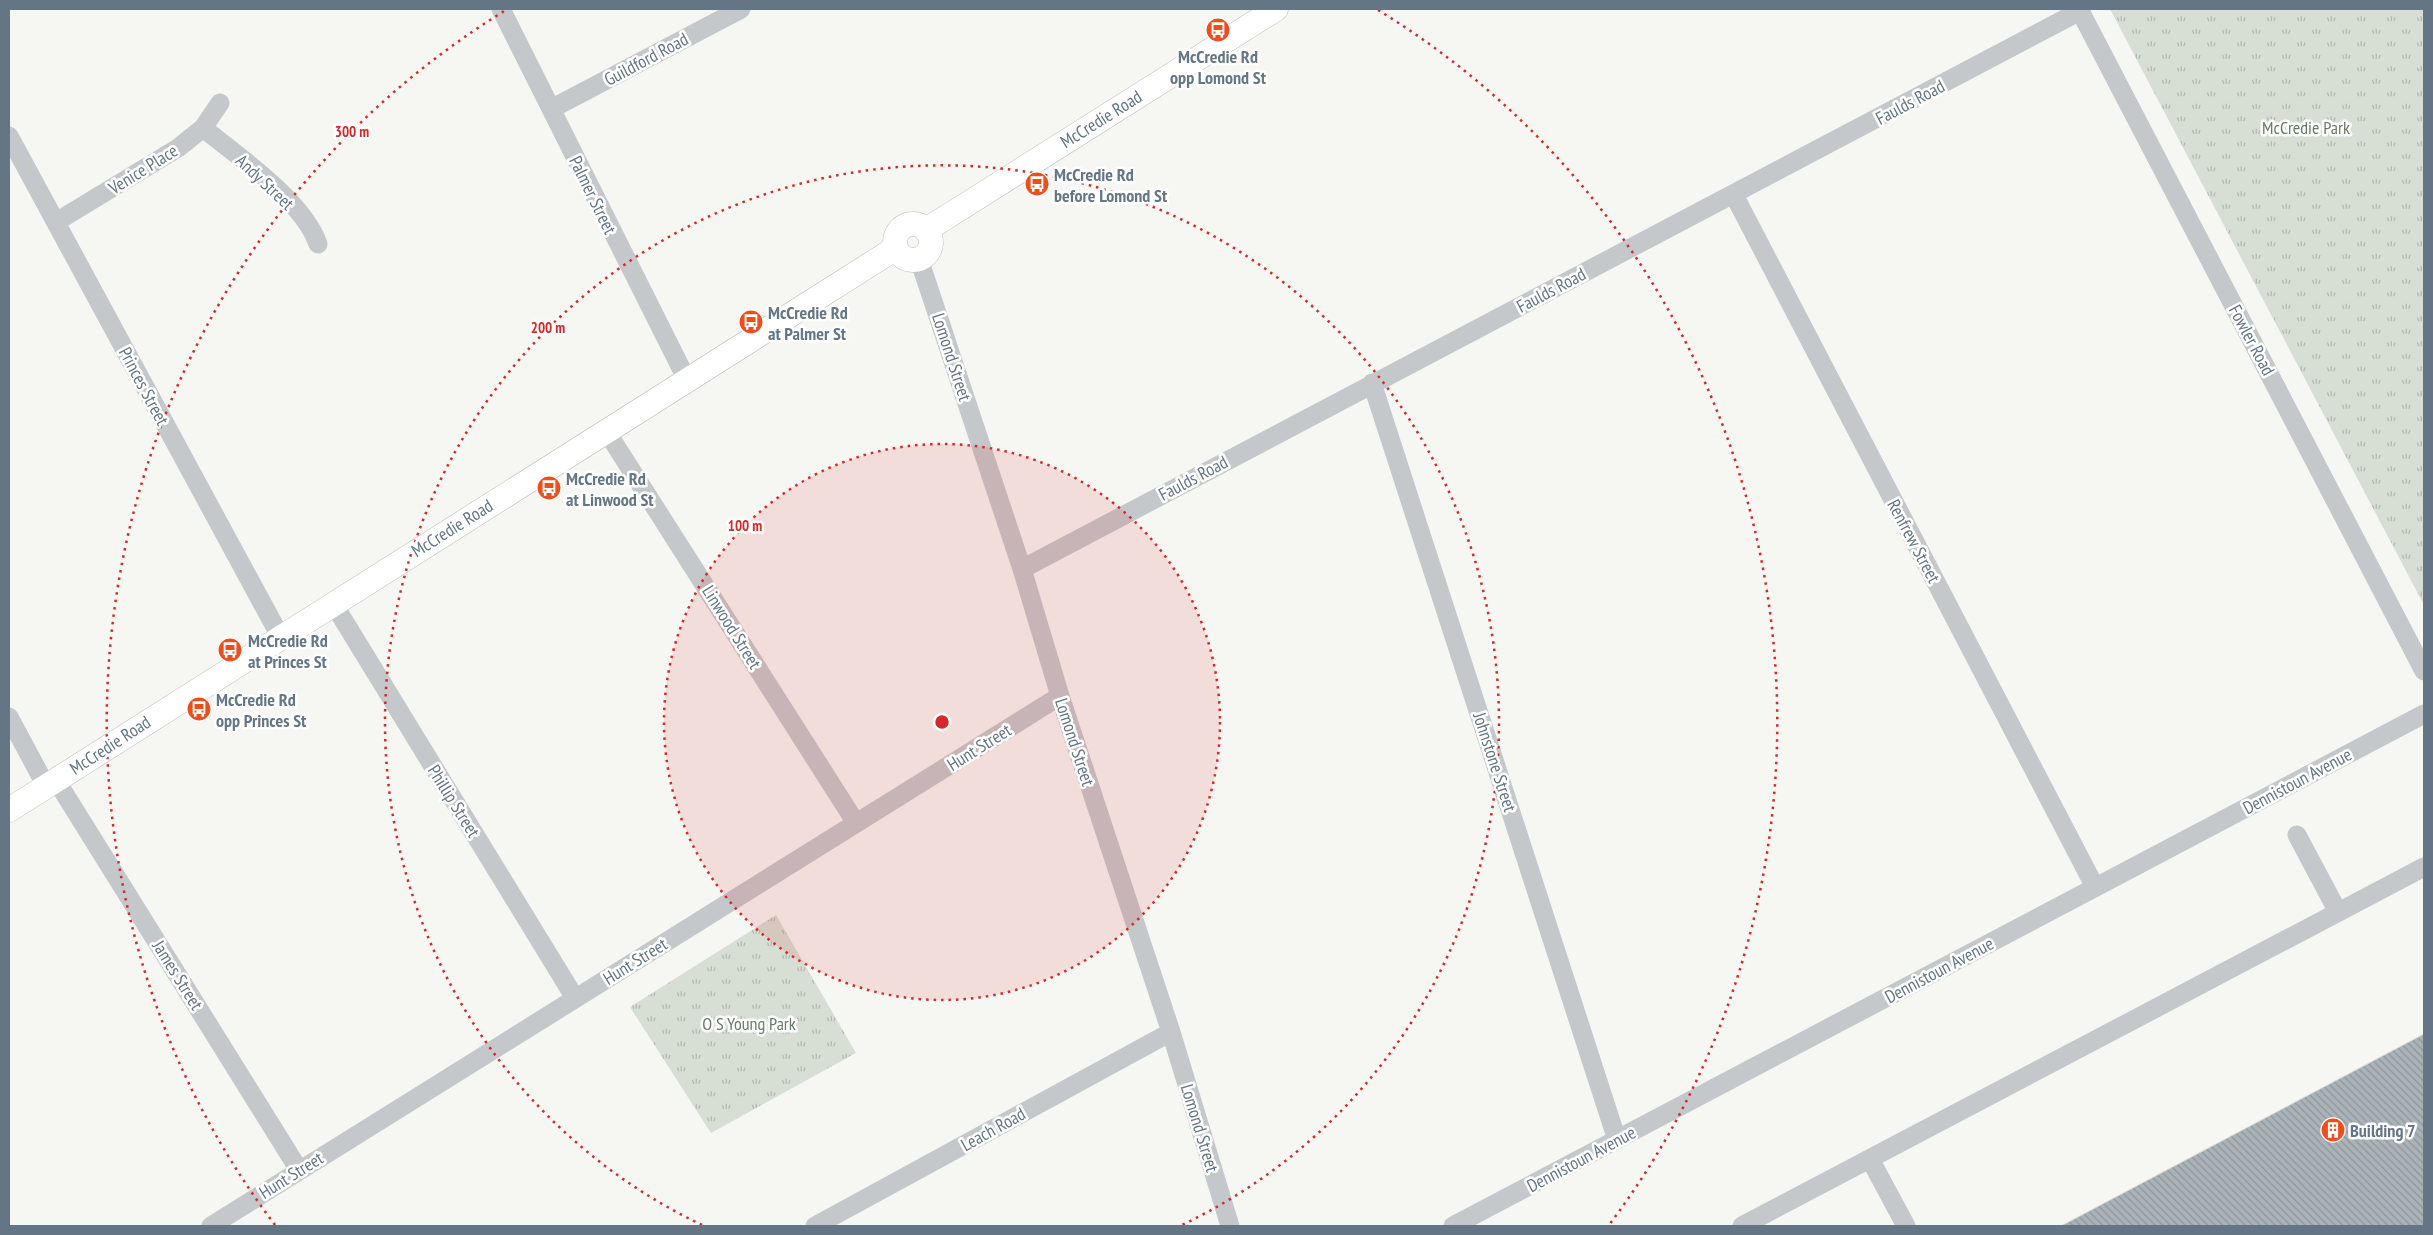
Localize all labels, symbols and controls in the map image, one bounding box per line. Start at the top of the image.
bus stop icon: McCredie Rd opp Lomond St [1205,17,1231,43]
street label: Guildford Road [600,27,692,91]
place label: McCredie Rd opp Lomond St [1170,45,1267,89]
street label: Faulds Road [1871,74,1949,130]
street label: McCredie Road [1056,85,1146,153]
park label: McCredie Park [2262,116,2350,139]
text: 300 m [335,122,369,141]
street label: Venice Place [103,139,182,200]
street label: Andy Street [231,149,299,215]
street label: Palmer Street [564,152,622,238]
place label: McCredie Rd before Lomond St [1054,163,1168,207]
bus stop icon: McCredie Rd before Lomond St [1024,171,1050,197]
street label: Faulds Road [1512,262,1590,318]
place label: McCredie Rd at Palmer St [768,301,848,345]
street label: Fowler Road [2224,301,2280,379]
bus stop icon: McCredie Rd at Palmer St [738,309,764,335]
street label: Lomond Street [927,310,977,404]
text: 200 m [531,318,565,337]
street label: Princes Street [114,343,174,429]
street label: Faulds Road [1154,450,1232,506]
place label: McCredie Rd at Linwood St [566,467,654,511]
bus stop icon: McCredie Rd at Linwood St [536,475,562,501]
street label: McCredie Road [407,494,497,562]
street label: Renfrew Street [1882,495,1946,587]
text: 100 m [728,516,762,535]
street label: Linwood Street [697,581,767,673]
place label: McCredie Rd at Princes St [248,629,328,673]
bus stop icon: McCredie Rd at Princes St [217,637,243,663]
place label: McCredie Rd opp Princes St [216,688,307,732]
street label: Lomond Street [1050,695,1100,789]
bus stop icon: McCredie Rd opp Princes St [186,696,212,722]
street label: Johnstone Street [1468,709,1522,815]
street label: McCredie Road [65,710,155,780]
centre of rings [933,713,951,731]
street label: Hunt Street [943,718,1015,776]
street label: Dennistoun Avenue [2239,743,2355,819]
street label: Phillip Street [423,760,485,842]
street label: Hunt Street [599,932,671,990]
street label: Dennistoun Avenue [1881,932,1997,1008]
street label: James Street [147,935,208,1014]
park label: O S Young Park [702,1012,796,1035]
street label: Lomond Street [1176,1081,1224,1175]
street label: Leach Road [957,1102,1029,1156]
building icon: Building 7 [2320,1117,2346,1143]
place label: Building 7 [2350,1119,2416,1142]
street label: Dennistoun Avenue [1523,1121,1639,1197]
street label: Hunt Street [255,1146,327,1204]

